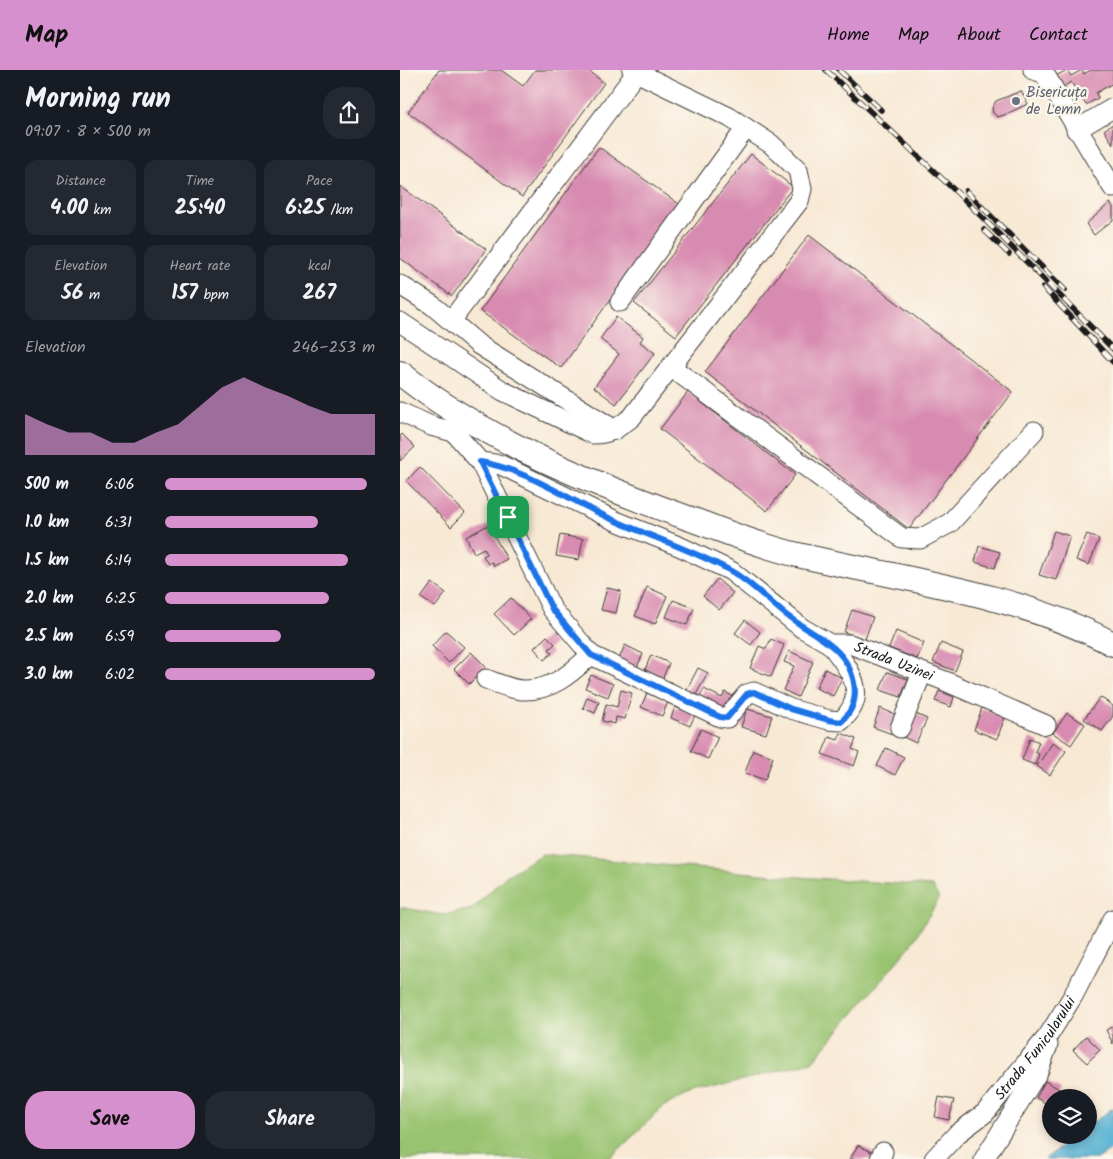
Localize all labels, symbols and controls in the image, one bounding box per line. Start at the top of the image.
text: Map [25,16,68,55]
text: Home [827,21,870,50]
text: Map [898,21,929,50]
text: About [957,21,1001,50]
text: Contact [1029,21,1088,50]
text: Morning run [25,77,171,122]
place label: Bisericuța de Lemn [1026,81,1087,122]
button: share [323,87,375,139]
marker: Bisericuța de Lemn [1010,95,1022,107]
text: 09:07 · 8 × 500 m [25,119,151,144]
text: Distance [56,170,106,192]
text: Time [186,170,214,192]
text: Pace [306,170,333,192]
text: 4.00 [50,192,88,225]
text: 25:40 [175,192,225,225]
text: 6:25 [285,192,325,225]
text: km [88,199,111,221]
text: /km [325,199,353,221]
text: Elevation [54,255,107,277]
text: Heart rate [170,255,230,277]
text: kcal [308,255,331,277]
text: 56 [61,277,83,310]
text: 157 [171,277,198,310]
text: 267 [303,277,336,310]
text: m [83,284,100,306]
text: bpm [198,284,229,306]
text: Elevation [25,335,86,360]
text: 246–253 m [292,335,375,360]
text: 500 m [25,472,69,497]
text: 6:06 [105,472,135,497]
pin [487,496,529,538]
icon: arrive [494,503,522,531]
text: 1.0 km [25,510,69,535]
text: 6:31 [105,510,132,535]
text: 1.5 km [25,548,69,573]
text: 6:14 [105,548,132,573]
text: 2.0 km [25,586,73,611]
text: 6:25 [105,586,136,611]
text: 2.5 km [25,624,73,649]
text: 6:59 [105,624,134,649]
street label: Strada Uzinei [850,636,938,689]
text: 3.0 km [25,662,73,687]
text: 6:02 [105,662,135,687]
street label: Strada Funicularului [989,991,1083,1106]
map controls [1042,1089,1097,1144]
button: layers [1042,1089,1097,1144]
button: Save [25,1091,195,1149]
button: Share [205,1091,375,1149]

